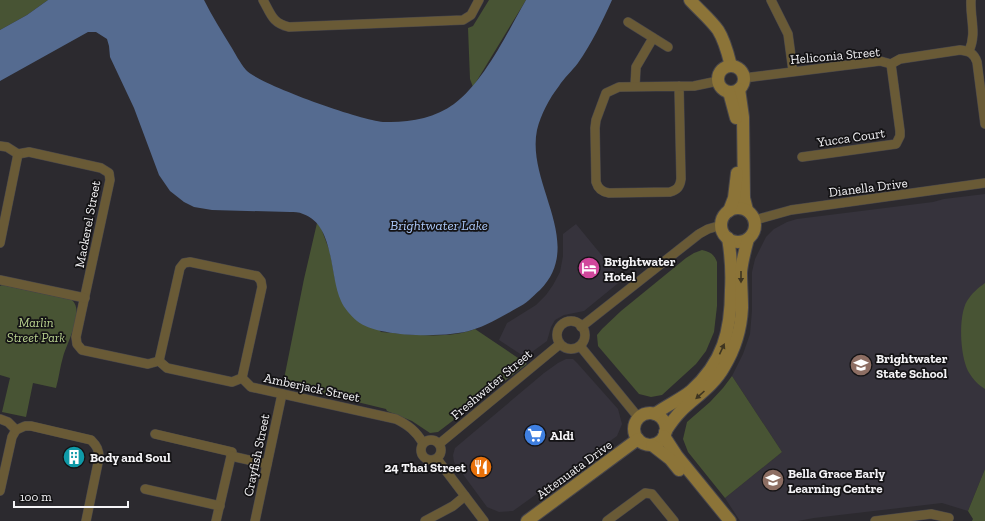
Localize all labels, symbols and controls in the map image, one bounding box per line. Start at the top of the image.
street label: Heliconia Street [790,44,881,67]
street label: Yucca Court [815,125,886,150]
street label: Dianella Drive [828,175,908,200]
street label: Mackerel Street [72,179,103,269]
water label: Brightwater Lake [390,217,488,234]
place label: Brightwater Hotel [604,254,676,284]
hotel icon: Brightwater Hotel [576,255,602,281]
one-way arrow [738,271,744,284]
park label: Marlin Street Park [7,315,65,345]
one-way arrow [719,344,725,355]
street label: Freshwater Street [448,346,535,423]
place label: Brightwater State School [876,351,948,381]
school or university icon: Brightwater State School [848,352,874,378]
street label: Amberjack Street [262,370,361,406]
one-way arrow [695,390,705,399]
street label: Crayfish Street [240,412,273,498]
supermarket icon: Aldi [522,422,548,448]
place label: Aldi [550,428,574,443]
street label: Attenuata Drive [534,437,615,502]
building icon: Body and Soul [61,444,87,470]
place label: Body and Soul [90,450,171,465]
restaurant icon: 24 Thai Street [468,454,494,480]
place label: 24 Thai Street [384,460,467,475]
place label: Bella Grace Early Learning Centre [788,466,885,496]
school or university icon: Bella Grace Early Learning Centre [760,467,786,493]
scale bar [14,483,128,509]
text: 100 m [20,490,52,504]

